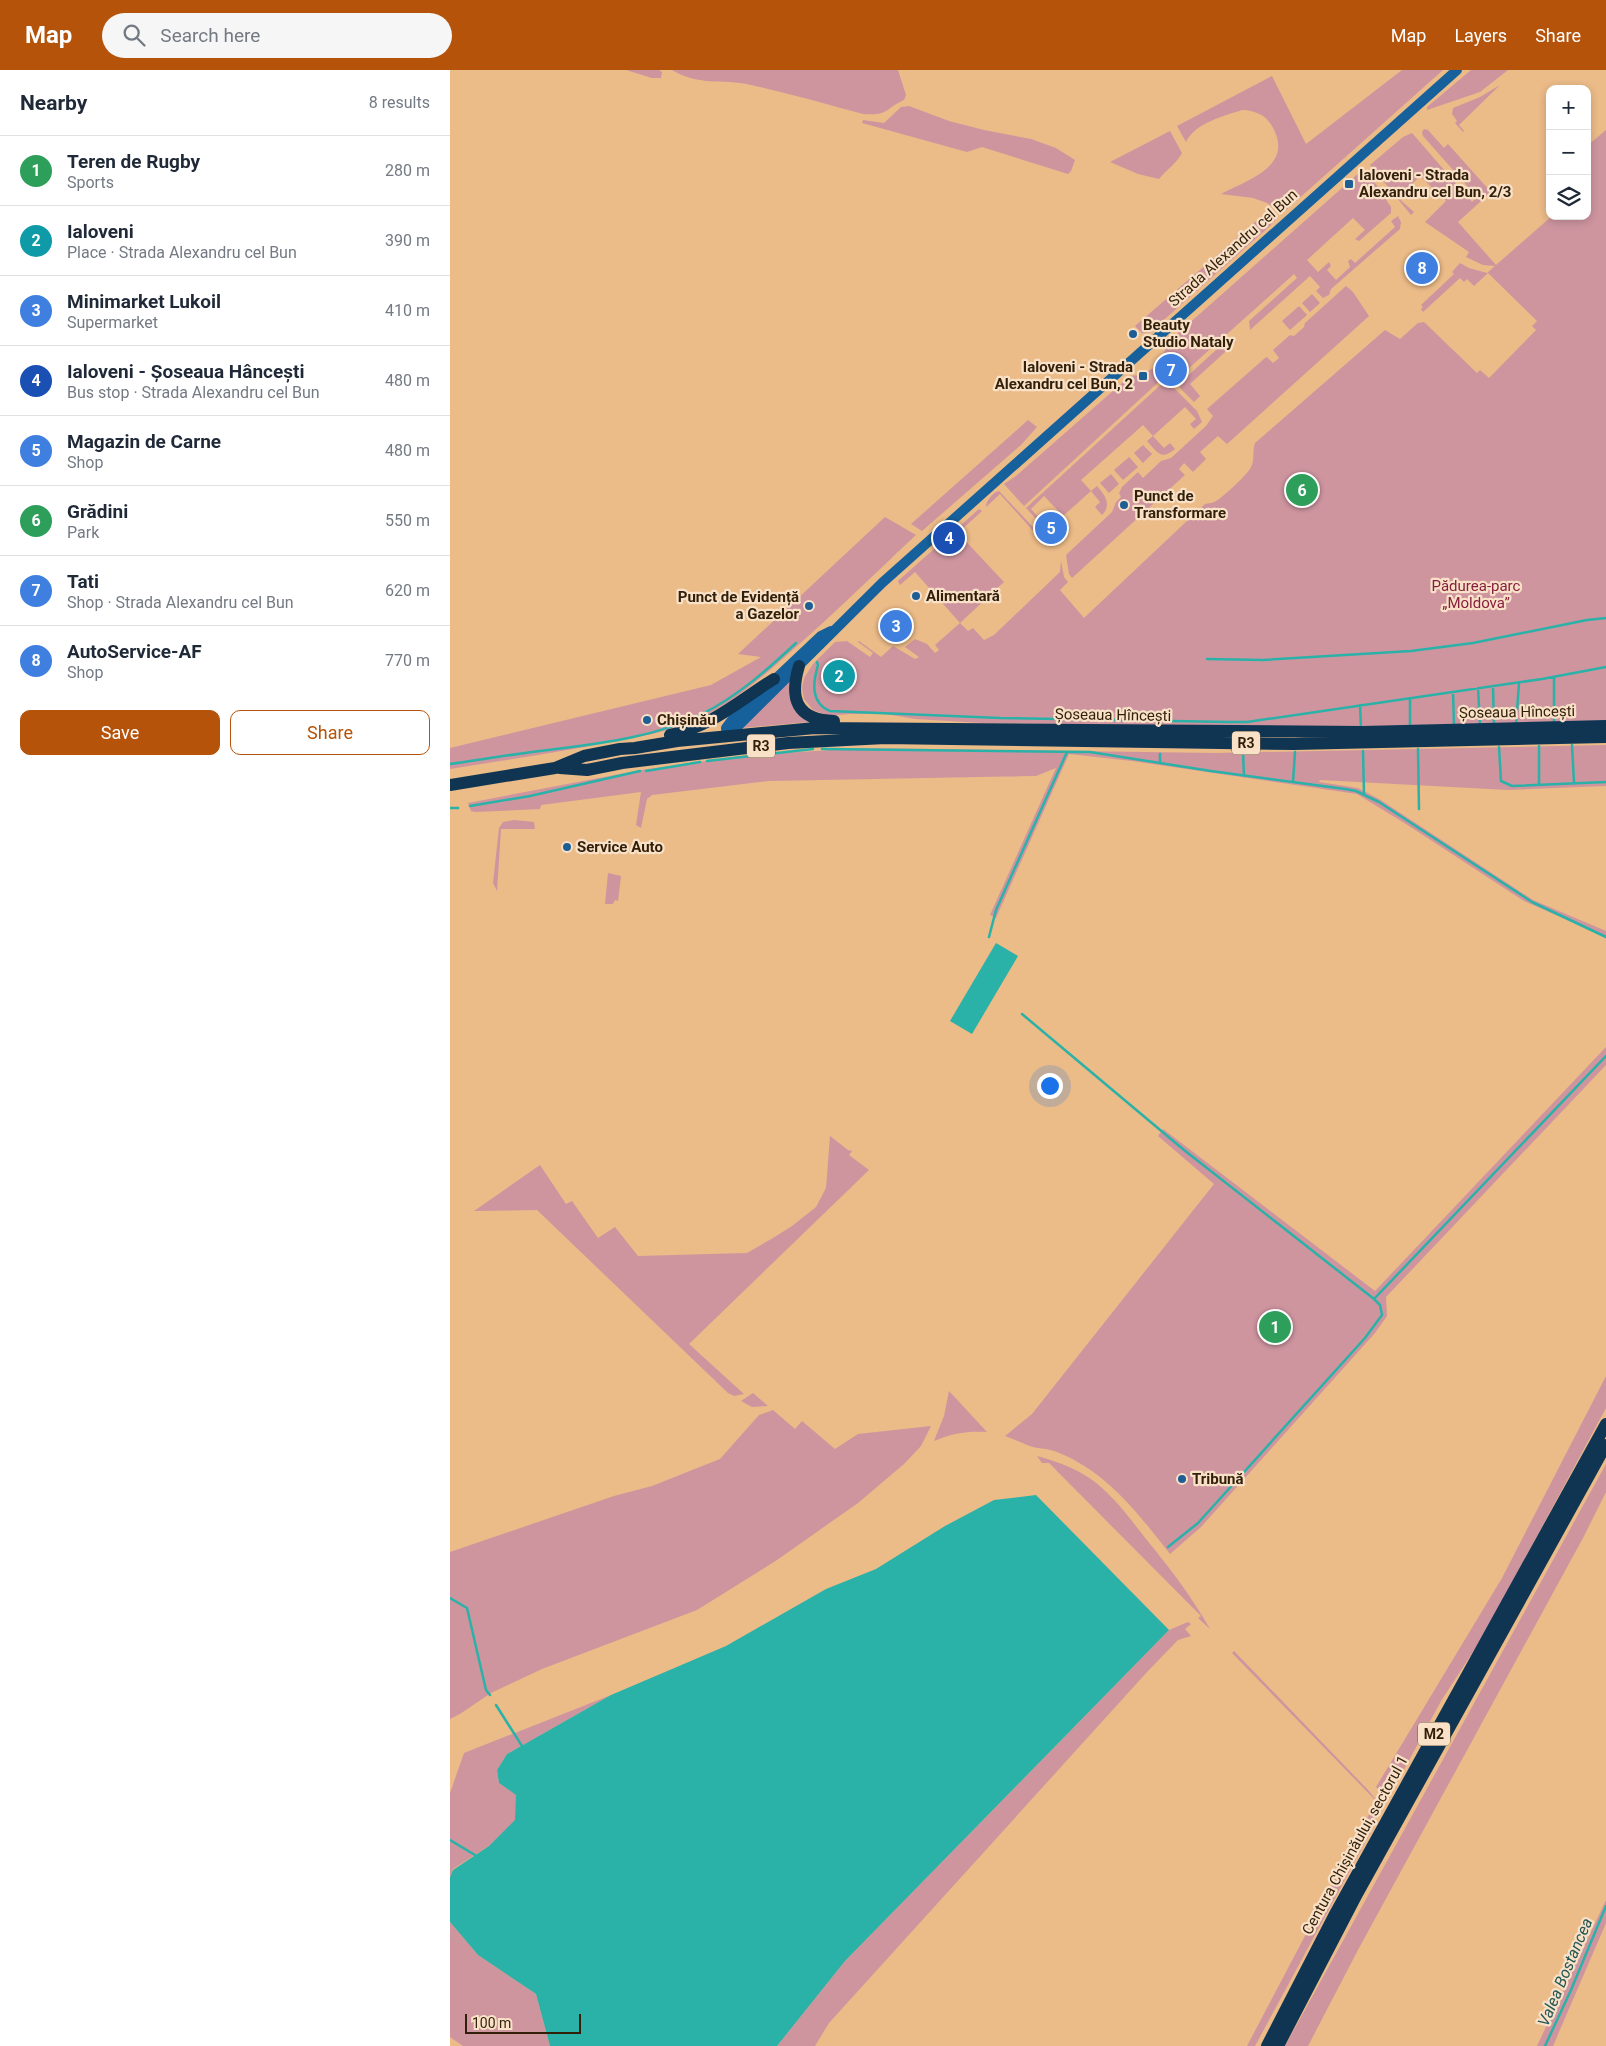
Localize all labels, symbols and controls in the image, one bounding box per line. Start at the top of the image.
search box [102,13,452,58]
text: Map [25,21,72,49]
icon: search [120,21,148,49]
text: Search here [160,24,260,47]
text: Map [1391,25,1426,46]
text: Layers [1454,25,1507,46]
text: Share [1535,25,1581,46]
map controls [1546,85,1591,220]
button: + [1546,85,1591,130]
text: Nearby [20,91,87,115]
text: 8 results [369,93,430,112]
button: − [1546,130,1591,175]
text: Teren de Rugby [67,150,200,173]
text: 1 [31,161,41,180]
text: 280 m [385,161,430,180]
place label: Ialoveni - Strada Alexandru cel Bun, 2/3 [1359,166,1511,201]
text: Sports [67,173,114,192]
button: layers [1546,175,1591,220]
marker: Ialoveni - Strada Alexandru cel Bun, 2/3 [1343,178,1355,190]
street label: Strada Alexandru cel Bun [1165,185,1301,311]
text: Ialoveni [67,220,134,243]
text: 2 [31,231,41,250]
text: 390 m [385,231,430,250]
text: Place · Strada Alexandru cel Bun [67,243,297,262]
pin: 8 [1406,249,1438,287]
text: Minimarket Lukoil [67,290,221,313]
text: 3 [31,301,41,320]
text: 410 m [385,301,430,320]
text: Supermarket [67,313,158,332]
place label: Beauty Studio Nataly [1143,316,1234,351]
marker: Beauty Studio Nataly [1127,328,1139,340]
pin: 7 [1155,351,1187,389]
place label: Ialoveni - Strada Alexandru cel Bun, 2 [995,358,1133,393]
text: Ialoveni - Șoseaua Hâncești [67,360,304,383]
marker: Ialoveni - Strada Alexandru cel Bun, 2 [1137,370,1149,382]
text: 4 [31,371,41,390]
text: 480 m [385,371,430,390]
text: Bus stop · Strada Alexandru cel Bun [67,383,320,402]
text: Magazin de Carne [67,430,221,453]
text: 5 [31,441,41,460]
text: 480 m [385,441,430,460]
text: Shop [67,453,103,472]
pin: 6 [1286,471,1318,509]
place label: Punct de Transformare [1134,487,1226,522]
marker: Punct de Transformare [1118,499,1130,511]
text: Grădini [67,500,128,523]
pin: 5 [1035,509,1067,547]
text: 6 [31,511,41,530]
text: 550 m [385,511,430,530]
pin: 4 [933,519,965,557]
text: Park [67,523,99,542]
text: Tati [67,570,99,593]
park label: Pădurea-parc „Moldova” [1432,577,1521,612]
text: 7 [31,581,41,600]
text: 620 m [385,581,430,600]
place label: Alimentară [926,587,1000,605]
place label: Punct de Evidență a Gazelor [678,588,799,623]
marker: Alimentară [910,590,922,602]
text: Shop · Strada Alexandru cel Bun [67,593,294,612]
marker: Punct de Evidență a Gazelor [803,600,815,612]
pin: 3 [880,607,912,645]
text: AutoService-AF [67,640,202,663]
text: 8 [31,651,41,670]
text: 770 m [385,651,430,670]
pin: 2 [823,657,855,695]
text: Shop [67,663,103,682]
street label: Șoseaua Hîncești [1459,702,1575,722]
street label: Șoseaua Hîncești [1055,705,1171,725]
button: Save [20,710,220,755]
button: Share [230,710,430,755]
place label: Chișinău [657,711,716,729]
marker: Chișinău [641,714,653,726]
road number: R3 [1232,731,1260,754]
road number: R3 [747,734,775,758]
place label: Service Auto [577,838,663,856]
marker: Service Auto [561,841,573,853]
your location [1037,1073,1063,1099]
pin: 1 [1259,1308,1291,1346]
place label: Tribună [1192,1470,1244,1488]
marker: Tribună [1176,1473,1188,1485]
road number: M2 [1418,1722,1450,1746]
street label: Centura Chișinăului, sectorul 1 [1298,1752,1412,1938]
water label: Valea Bostancea [1534,1915,1596,2029]
scale bar [465,2011,581,2034]
text: 100 m [472,2015,511,2031]

